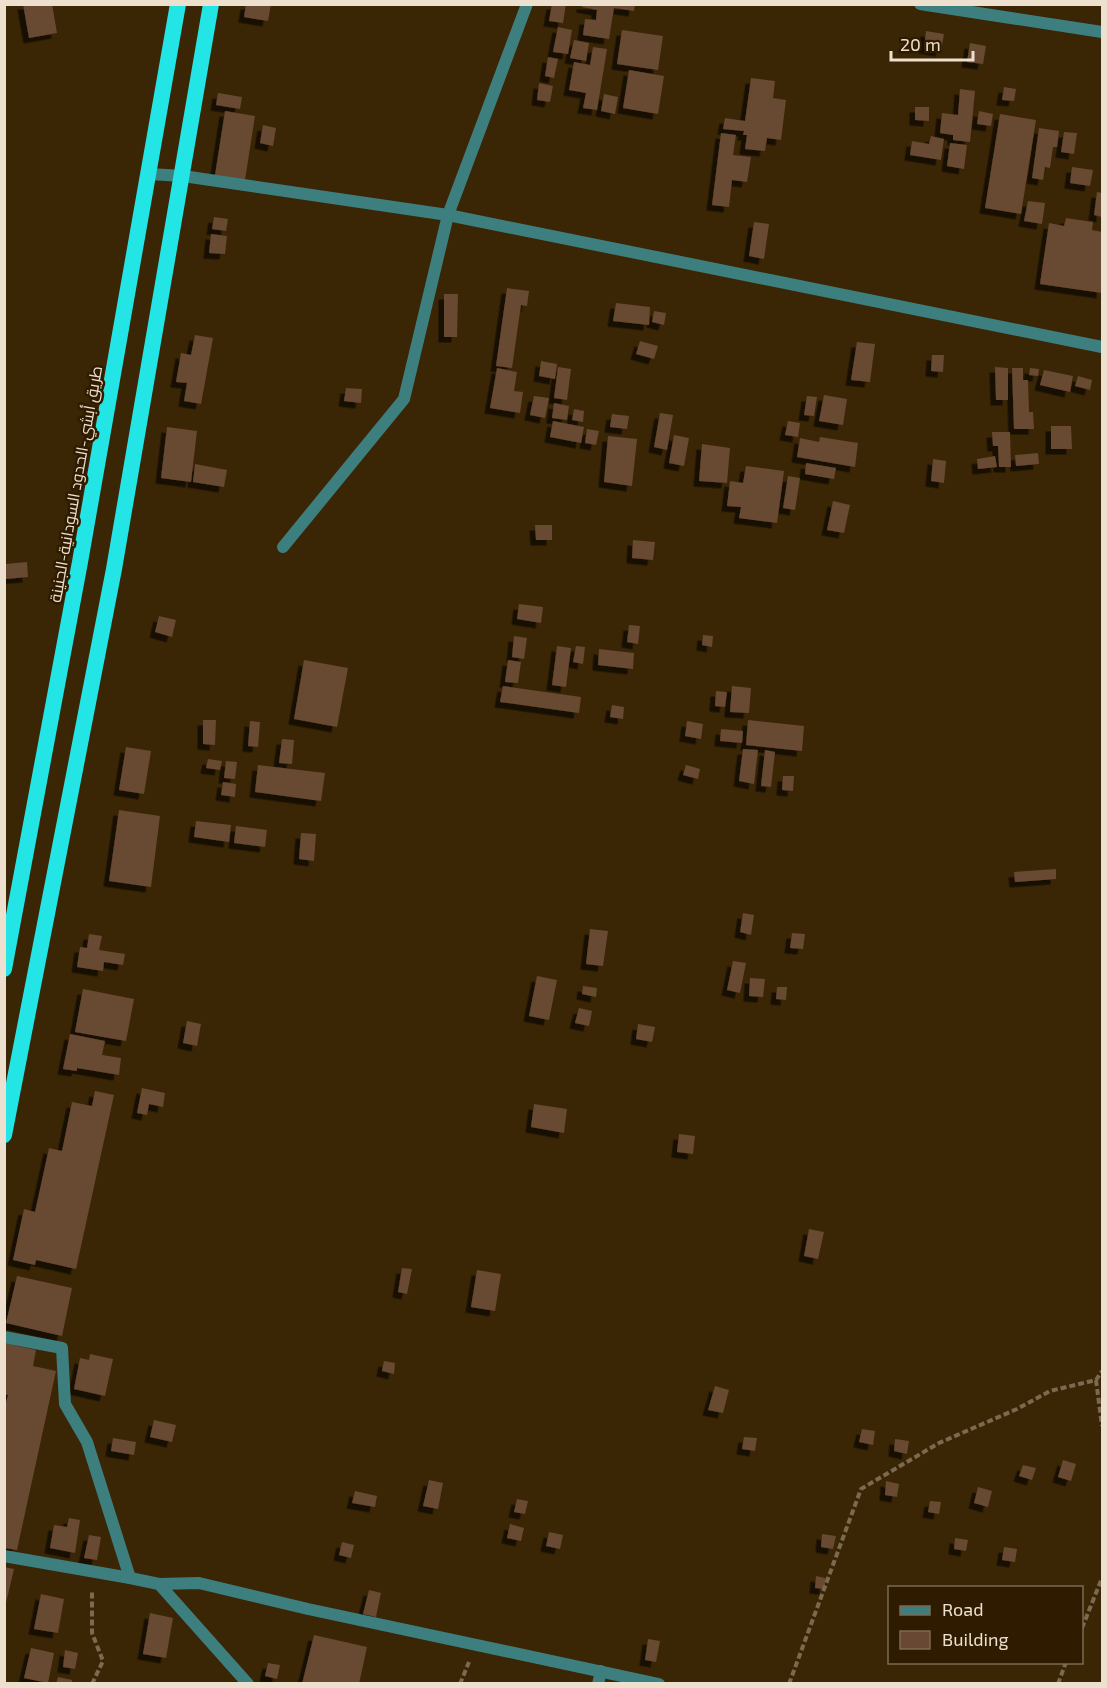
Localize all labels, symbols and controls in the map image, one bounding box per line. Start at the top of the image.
scale bar [891,24,974,62]
text: 20 m [900,33,941,55]
street label: طريق أبشي-الحدود السودانية-الجنينة [45,364,109,605]
legend [888,1586,1083,1664]
text: Road [942,1598,983,1620]
text: Building [942,1628,1009,1650]

